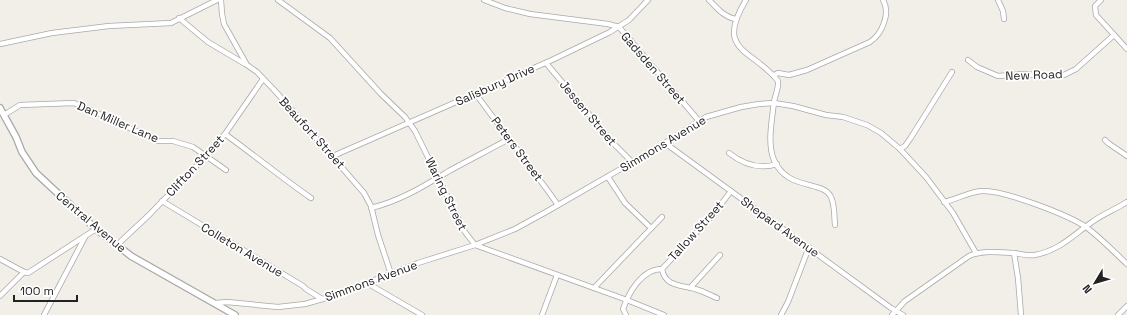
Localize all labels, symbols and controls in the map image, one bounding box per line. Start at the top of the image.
street label: Gadsden Street [617,29,689,107]
street label: Salisbury Drive [453,60,537,110]
street label: New Road [1005,66,1063,84]
street label: Jessen Street [556,77,620,149]
street label: Beaufort Street [275,94,349,172]
street label: Dan Miller Lane [75,98,161,146]
street label: Simmons Avenue [617,112,709,176]
street label: Peters Street [488,114,546,184]
street label: Clifton Street [162,132,228,200]
street label: Waring Street [421,155,471,233]
street label: Central Avenue [53,188,129,256]
street label: Shepard Avenue [737,193,823,261]
street label: Tallow Street [665,198,727,264]
street label: Colleton Avenue [198,219,286,281]
street label: Simmons Avenue [323,257,419,305]
north arrow [1075,263,1115,303]
scale bar [14,277,77,303]
text: N [1079,282,1095,296]
text: 100 m [20,283,54,299]

